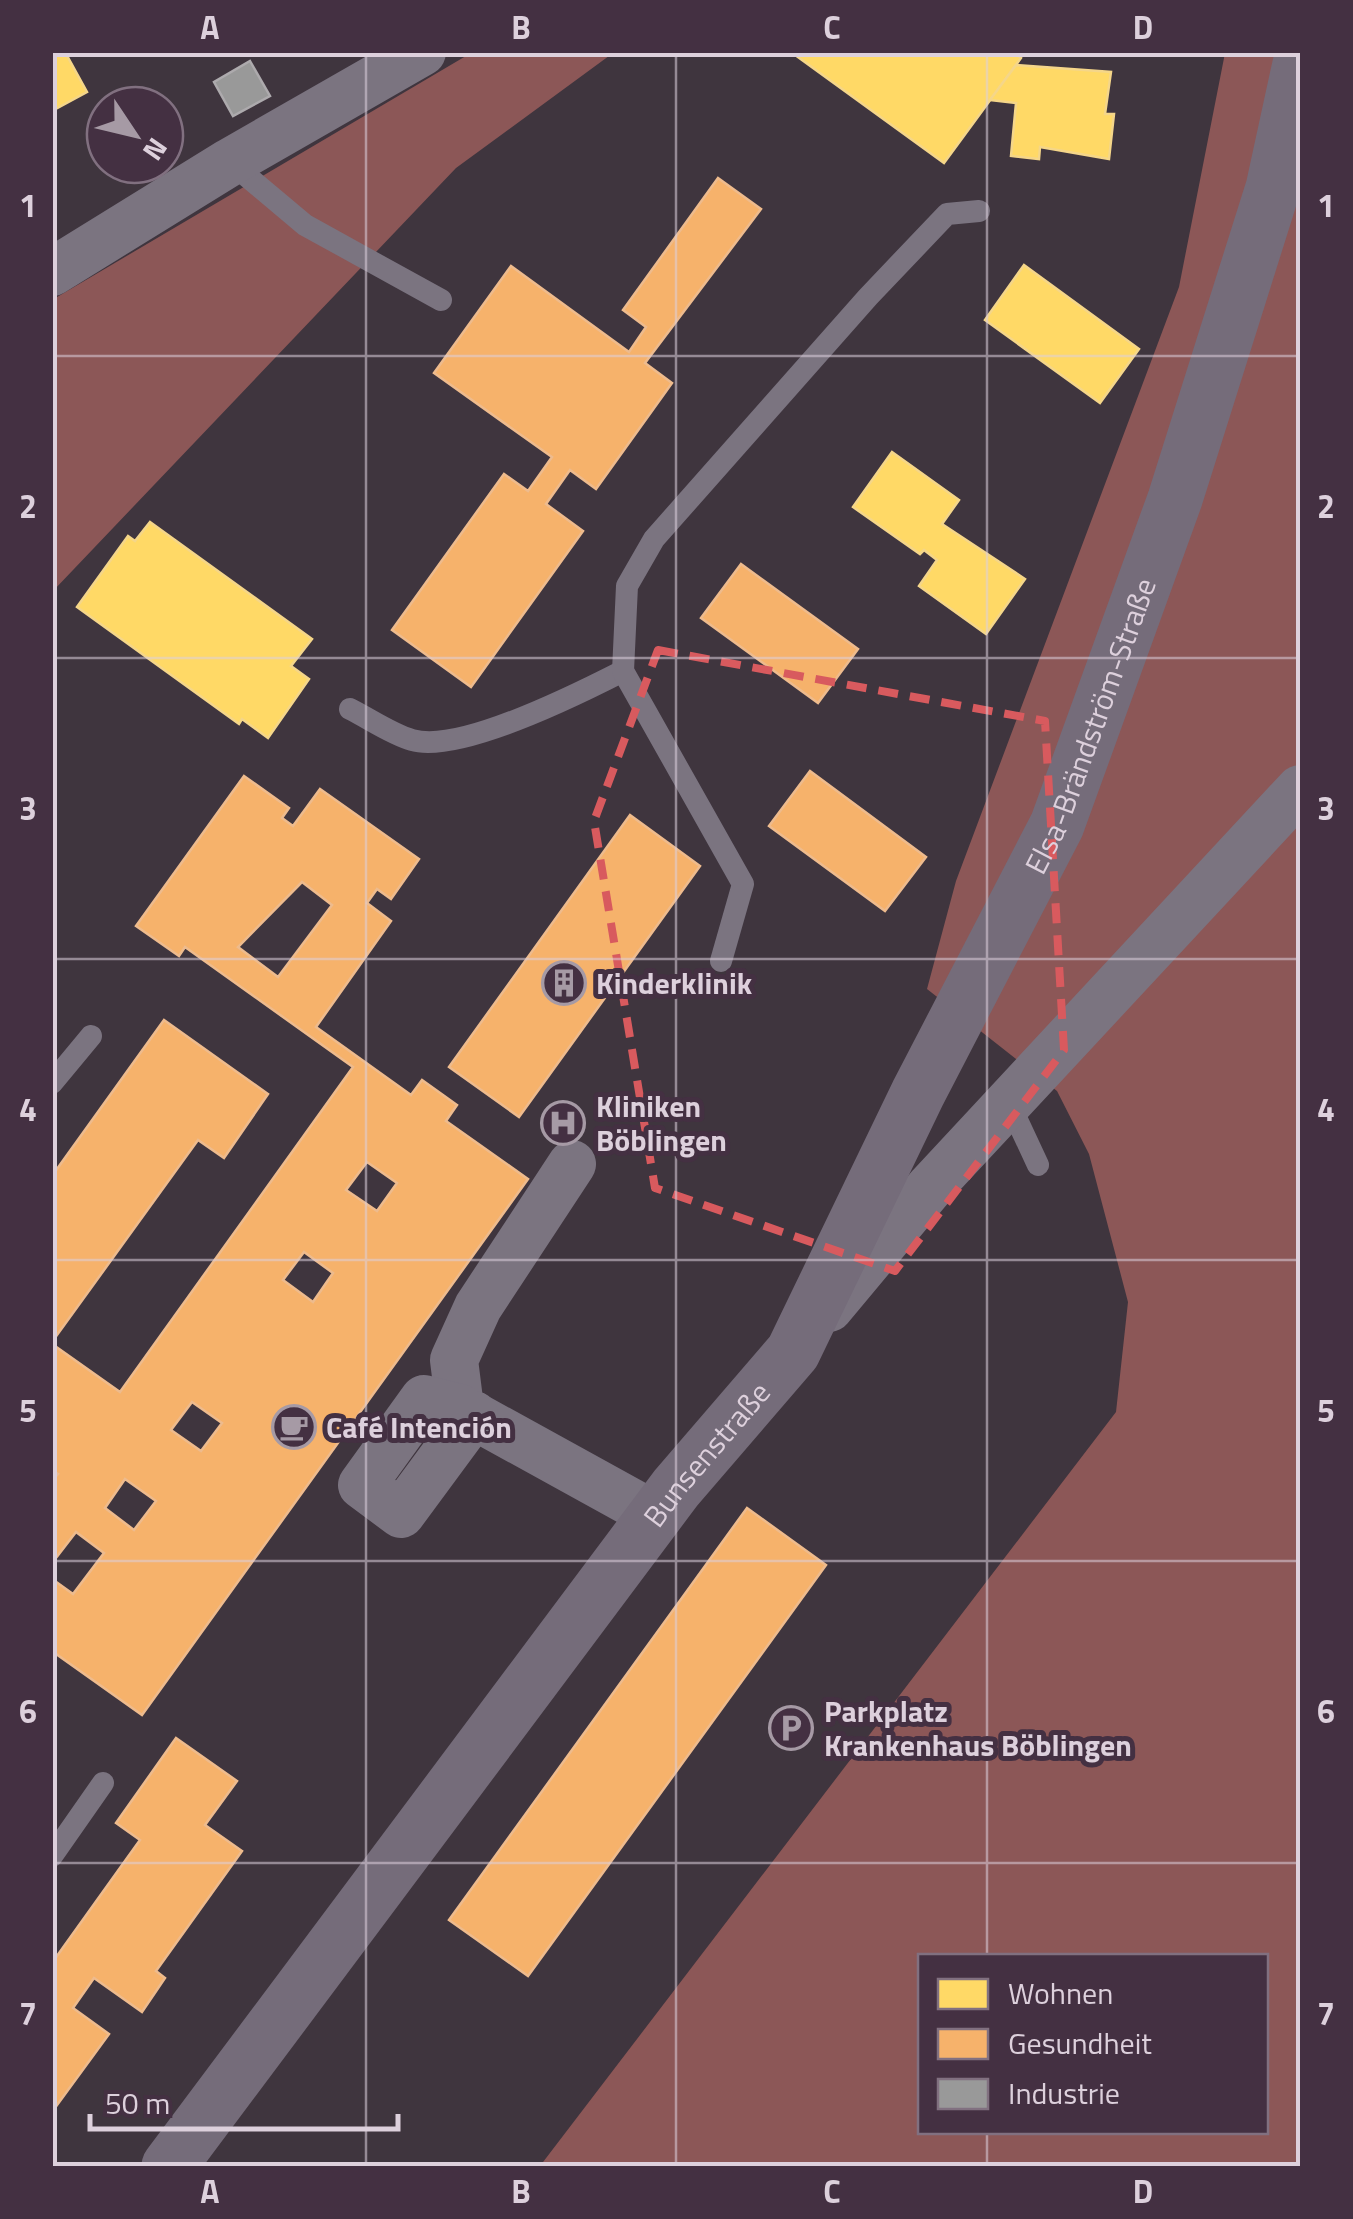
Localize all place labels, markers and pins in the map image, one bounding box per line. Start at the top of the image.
building icon: Kinderklinik [541,960,587,1006]
place label: Kinderklinik [596,960,753,1006]
place label: Kliniken Böblingen [596,1083,727,1163]
hospital icon: Kliniken Böblingen [540,1100,586,1146]
cafe icon: Café Intención [271,1404,317,1450]
place label: Café Intención [326,1404,512,1450]
place label: Parkplatz Krankenhaus Böblingen [824,1688,1132,1768]
parking icon: Parkplatz Krankenhaus Böblingen [768,1705,814,1751]

